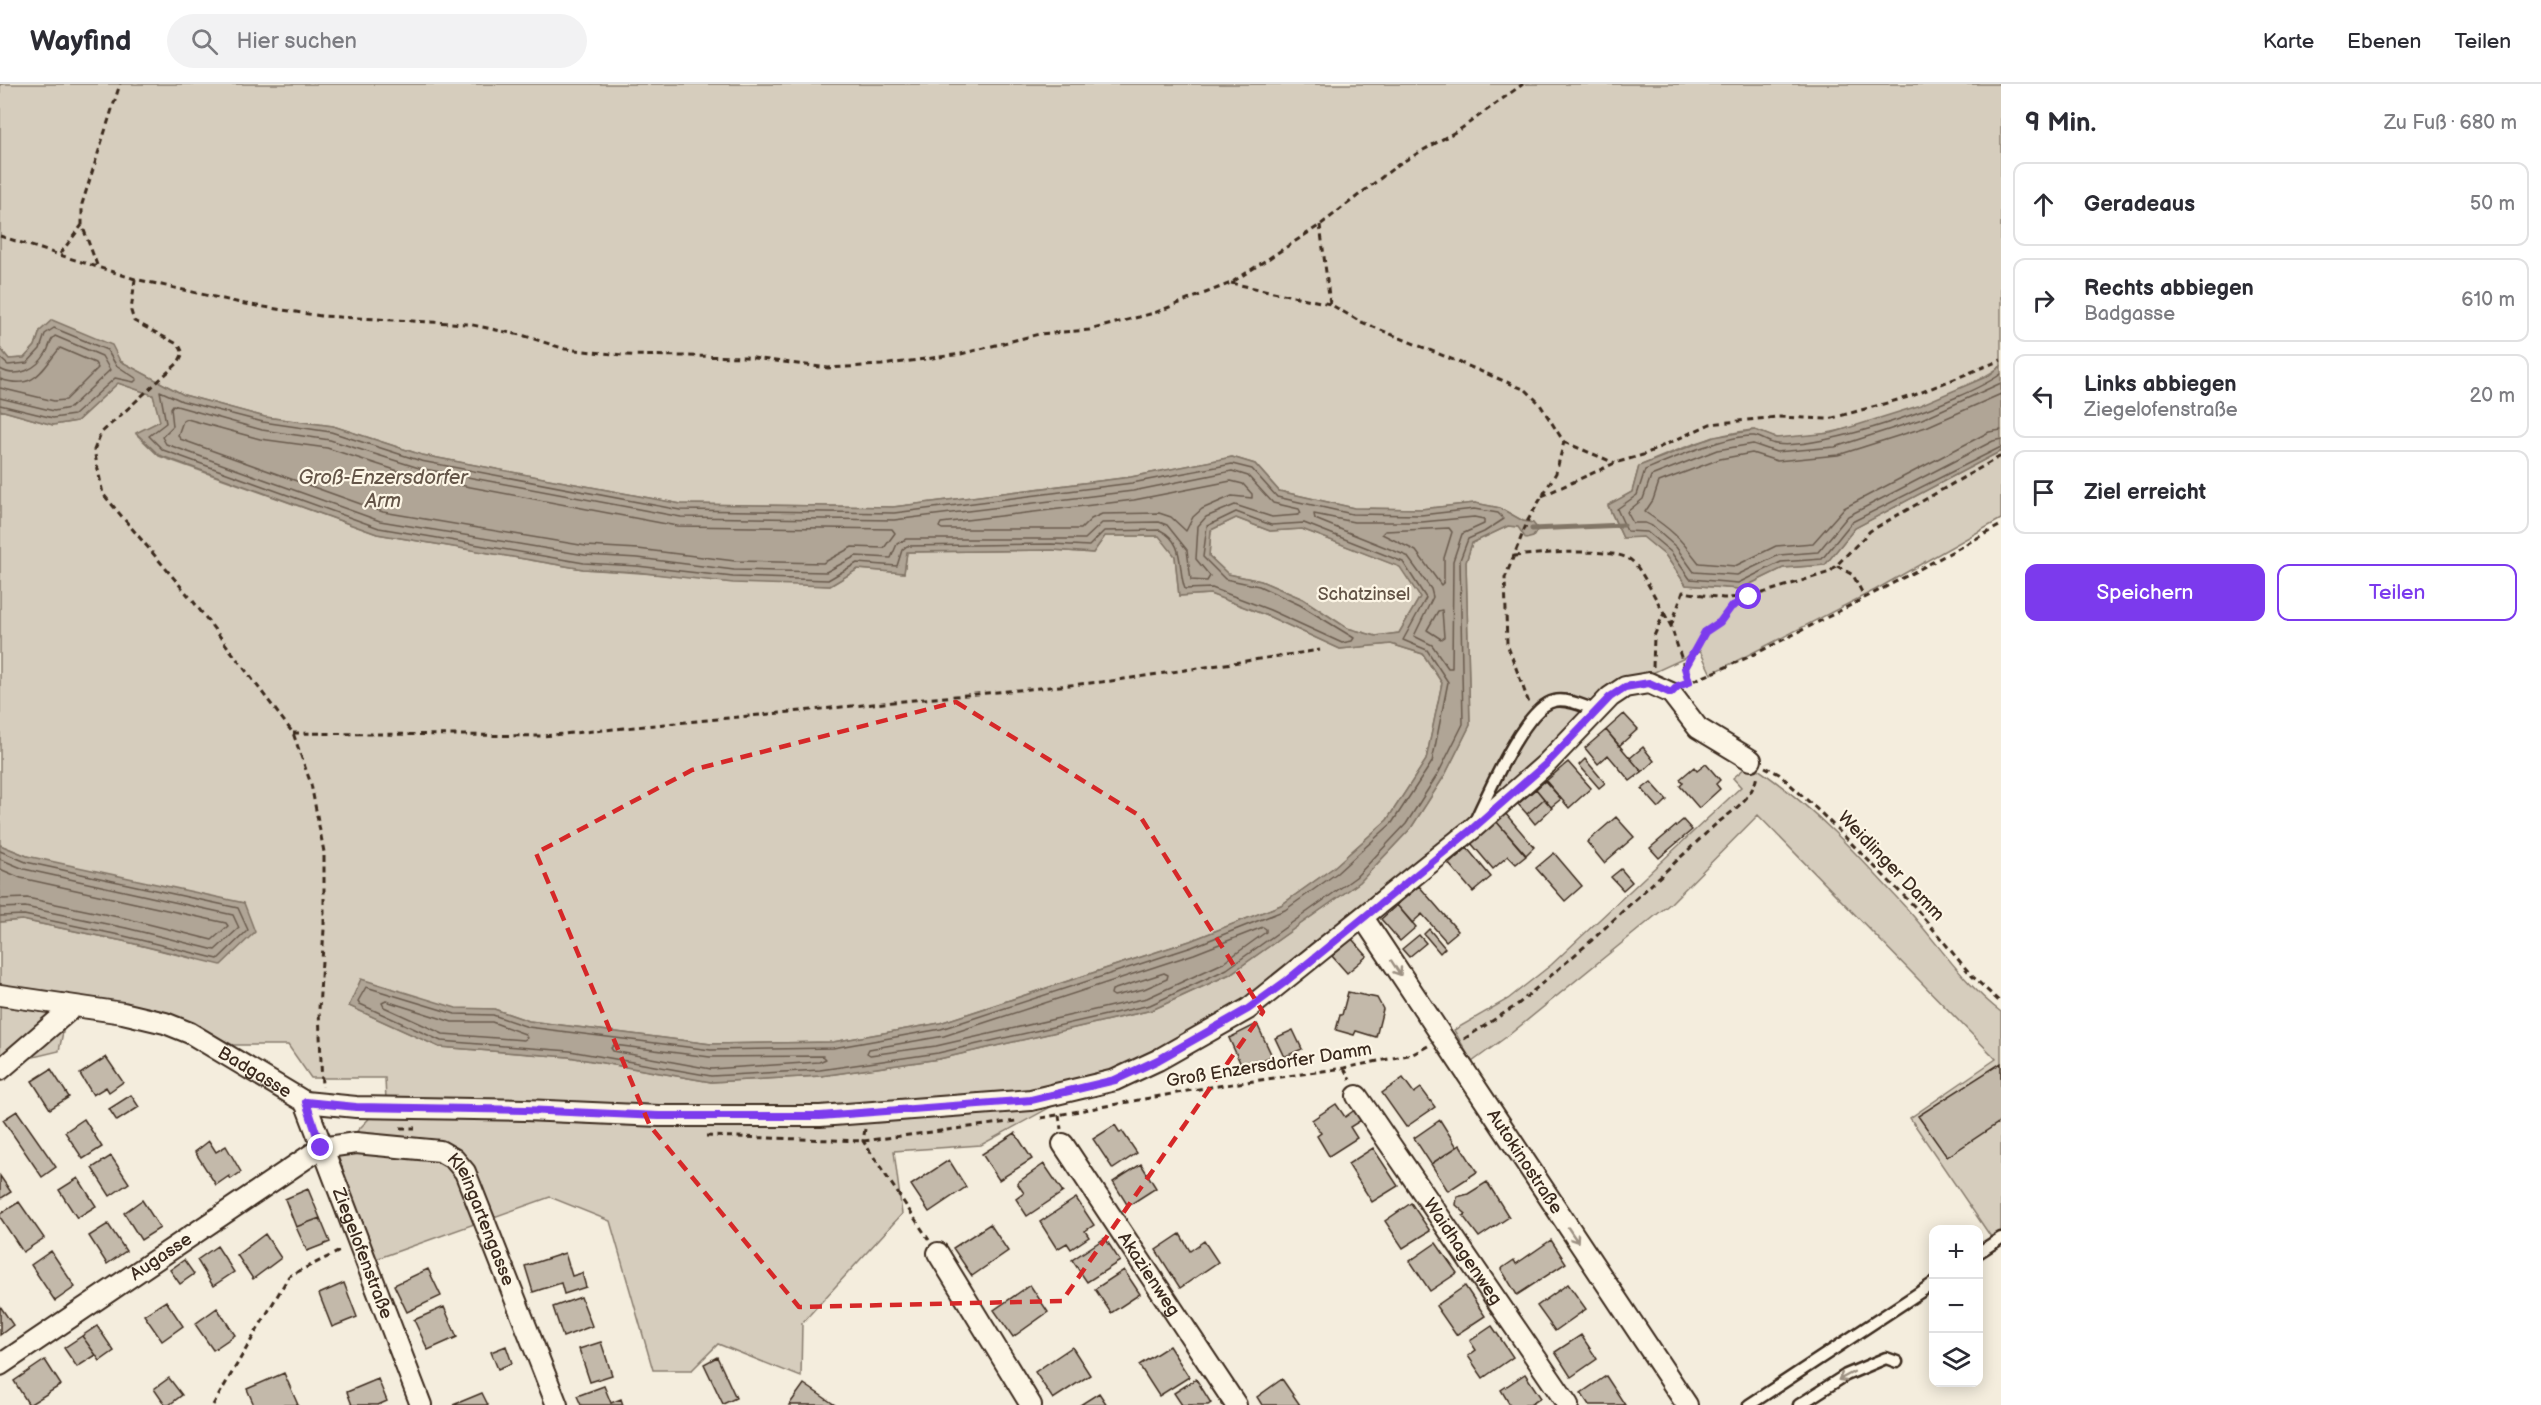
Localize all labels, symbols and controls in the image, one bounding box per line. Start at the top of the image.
search box [167,14,587,68]
text: Wayfind [30,25,131,58]
icon: search [188,25,221,58]
text: Hier suchen [236,28,357,55]
text: Karte [2263,29,2314,54]
text: Ebenen [2347,29,2421,54]
text: Teilen [2454,29,2511,54]
text: 9 Min. [2025,108,2096,139]
text: Zu Fuß · 680 m [2384,111,2517,135]
icon: ahead [2027,188,2060,221]
text: Geradeaus [2084,191,2195,218]
text: 50 m [2470,192,2515,216]
text: Rechts abbiegen [2084,275,2254,302]
icon: right [2027,284,2060,317]
text: 610 m [2461,288,2515,312]
text: Badgasse [2084,302,2175,326]
text: Links abbiegen [2084,371,2237,398]
icon: left [2027,380,2060,413]
text: 20 m [2470,384,2515,408]
text: Ziegelofenstraße [2084,398,2238,422]
water label: Groß-Enzersdorfer Arm [298,466,469,513]
icon: arrive [2027,476,2060,509]
text: Ziel erreicht [2084,479,2206,506]
button: Speichern [2025,564,2265,621]
button: Teilen [2277,564,2517,621]
route start [1735,583,1761,609]
park label: Schatzinsel [1318,584,1410,605]
street label: Weidlinger Damm [1833,807,1949,925]
one-way arrow [1389,959,1402,976]
street label: Groß Enzersdorfer Damm [1165,1038,1373,1092]
street label: Badgasse [214,1042,296,1102]
street label: Autokinostraße [1483,1105,1567,1218]
route end [307,1134,333,1160]
street label: Kleingartengasse [443,1149,519,1289]
street label: Ziegelofenstraße [328,1184,398,1322]
street label: Waidhagenweg [1419,1194,1507,1309]
map controls [1929,1225,1983,1387]
button: + [1929,1225,1983,1279]
one-way arrow [1567,1226,1579,1243]
street label: Augasse [126,1228,196,1285]
street label: Akazienweg [1114,1228,1185,1320]
button: − [1929,1279,1983,1333]
button: layers [1929,1333,1983,1387]
one-way arrow [1838,1370,1855,1382]

